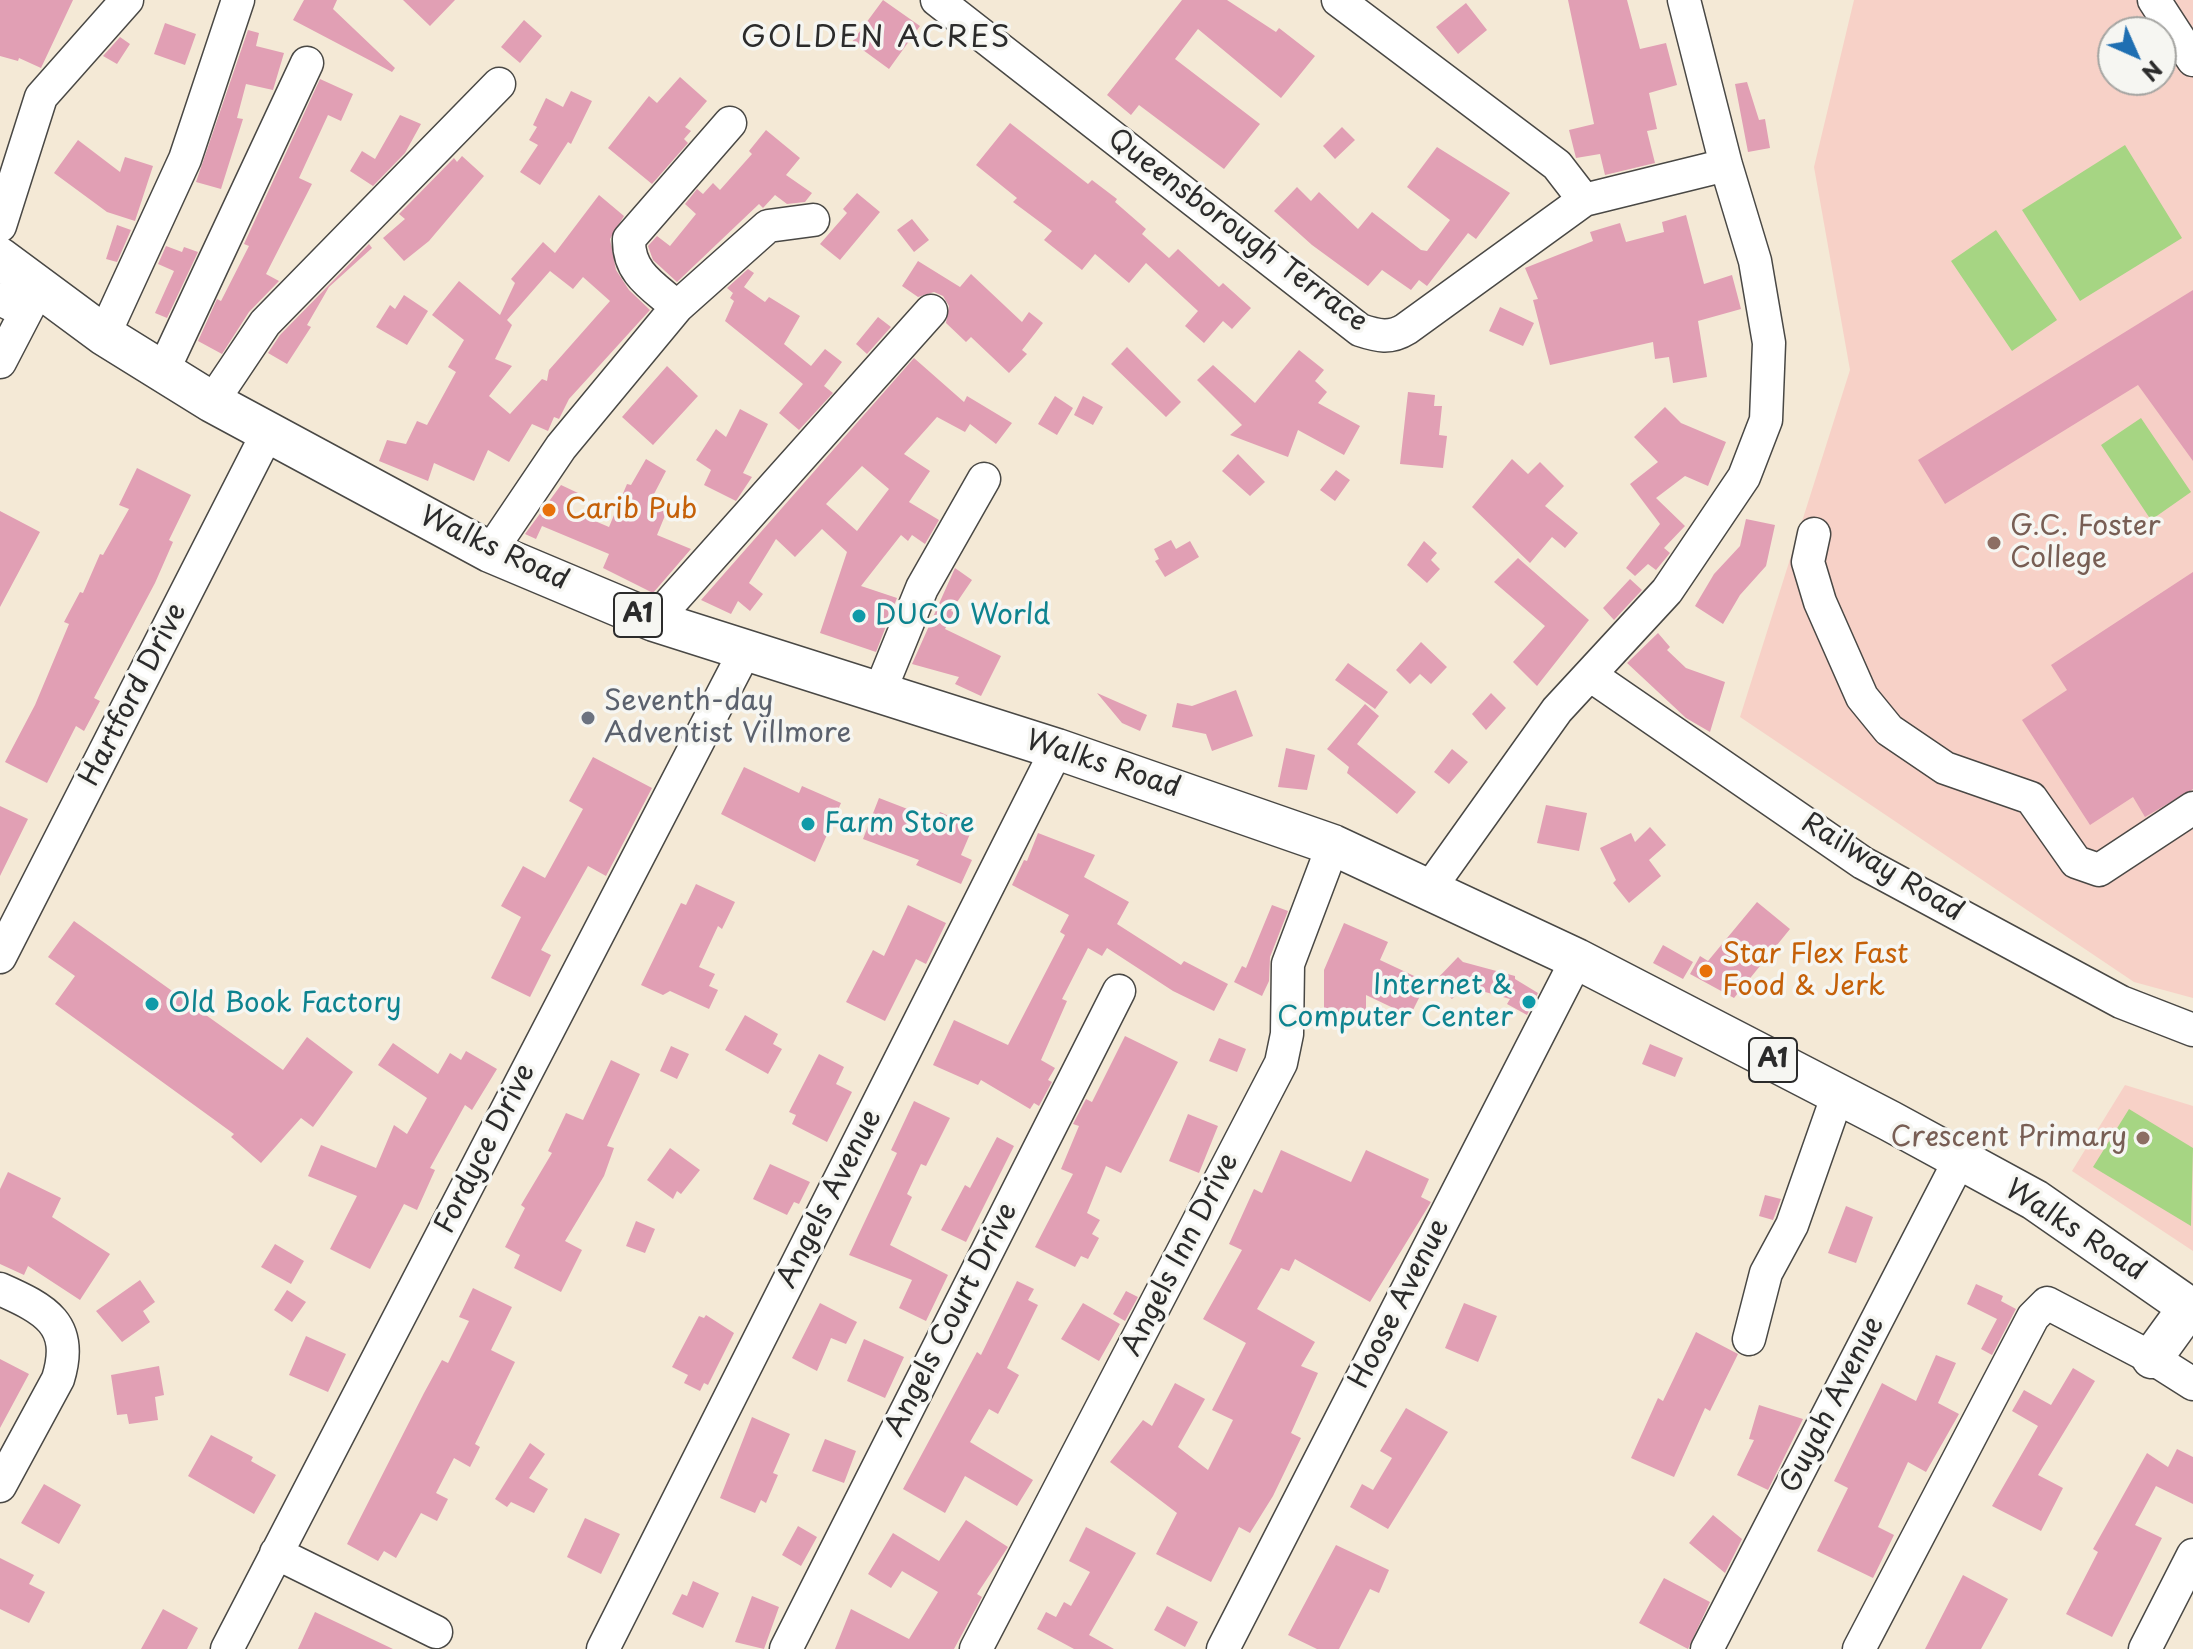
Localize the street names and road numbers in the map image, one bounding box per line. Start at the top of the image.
street label: Queensborough Terrace [1100,122,1374,340]
street label: Walks Road [414,500,574,598]
road number: A1 [614,593,662,637]
street label: Hartford Drive [73,598,195,792]
street label: Walks Road [1022,724,1184,806]
street label: Railway Road [1795,806,1969,930]
road number: A1 [1749,1038,1797,1082]
street label: Fordyce Drive [429,1059,543,1239]
street label: Angels Avenue [771,1104,889,1294]
street label: Angels Inn Drive [1115,1148,1247,1362]
street label: Walks Road [1999,1173,2151,1289]
street label: Angels Court Drive [879,1198,1025,1442]
street label: Hoose Avenue [1343,1214,1457,1394]
street label: Guyah Avenue [1774,1311,1892,1499]

